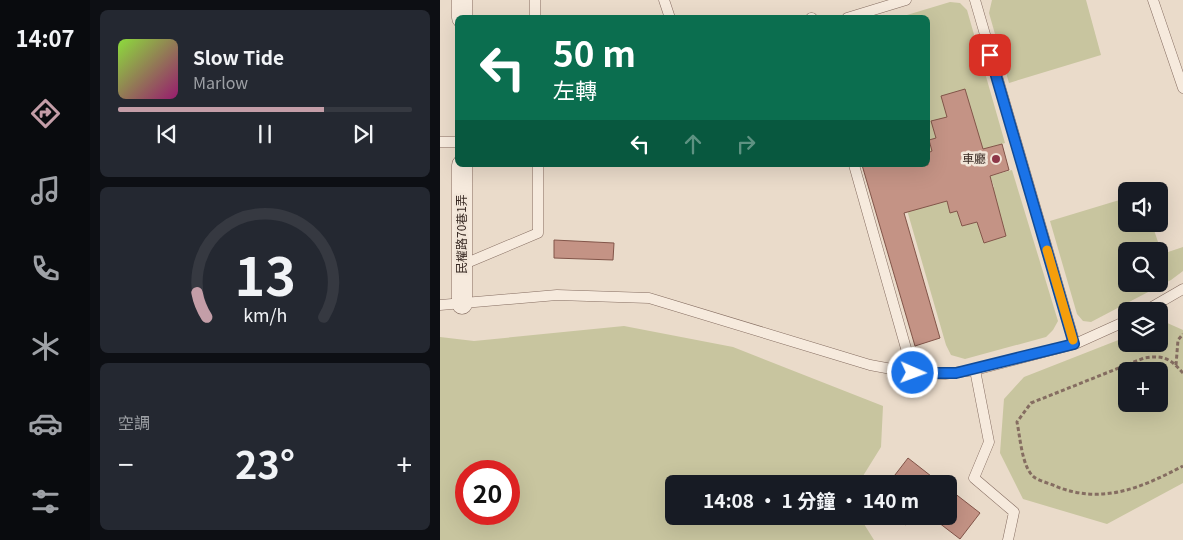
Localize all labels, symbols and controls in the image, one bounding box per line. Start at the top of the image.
text: 14:07 [15,21,75,53]
text: 50 m [553,26,636,77]
pin [969,34,1011,76]
icon: left [470,35,535,100]
icon: arrive [976,41,1004,69]
text: Slow Tide [193,43,284,70]
text: Marlow [193,70,248,94]
text: 左轉 [553,73,597,105]
icon: directions [28,96,63,131]
icon: previous [153,120,181,148]
icon: pause [251,120,279,148]
icon: next [349,120,377,148]
icon: left [626,130,654,158]
icon: ahead [679,130,707,158]
icon: right [732,130,760,158]
place label: 車廳 [962,149,986,166]
marker: 車廳 [990,153,1002,165]
icon: music [28,173,63,208]
map controls [1118,182,1168,412]
button: sound [1118,182,1168,232]
street label: 民權路70巷1弄 [452,194,469,274]
text: 13 [234,236,296,311]
button: search [1118,242,1168,292]
icon: phone [28,251,63,286]
text: km/h [243,301,287,327]
button: layers [1118,302,1168,352]
icon: climate [28,329,63,364]
position arrow [886,346,938,398]
button: + [1118,362,1168,412]
icon: car [28,406,63,441]
text: 空調 [118,410,150,434]
text: 23° [235,435,295,490]
text: − [118,443,134,483]
text: + [396,443,412,483]
speed limit sign: 20 [455,460,520,525]
icon: filters [28,484,63,519]
text: 14:08 · 1 分鐘 · 140 m [703,486,919,513]

